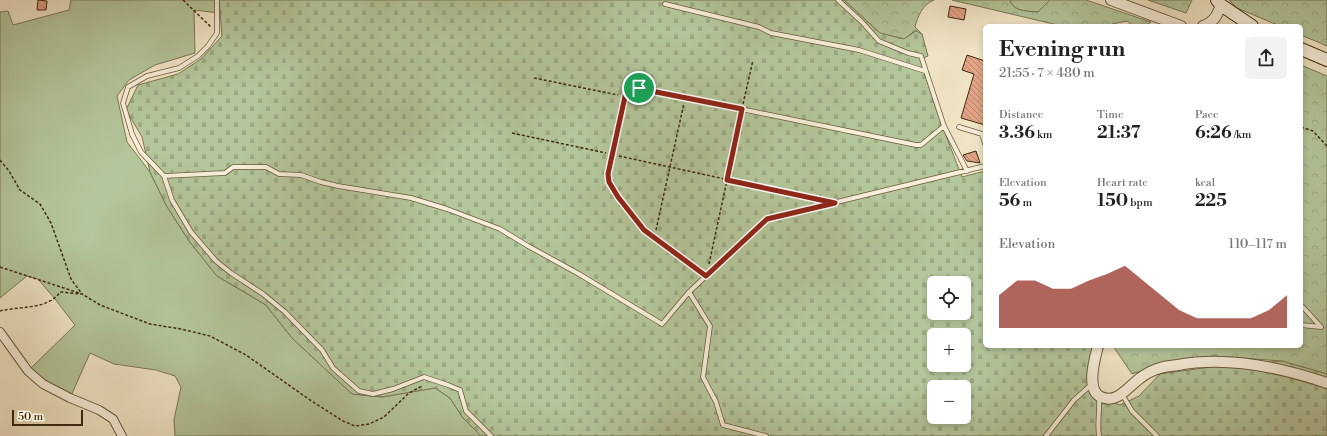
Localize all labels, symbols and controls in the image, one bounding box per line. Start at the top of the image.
text: Evening run [999,36,1125,63]
button: share [1245,37,1287,79]
text: 21:55 · 7 × 480 m [999,65,1095,81]
pin [622,71,656,105]
icon: arrive [628,77,650,99]
text: Distance [999,108,1043,122]
text: Time [1097,108,1124,122]
text: Pace [1195,108,1219,122]
text: 3.36 [999,122,1035,144]
text: 21:37 [1097,122,1141,144]
text: 6:26 [1195,122,1232,144]
text: km [1035,128,1053,142]
text: /km [1232,128,1251,142]
text: Elevation [999,176,1047,190]
text: Heart rate [1097,176,1148,190]
text: kcal [1195,176,1215,190]
text: 56 [999,190,1020,212]
text: 150 [1097,190,1128,212]
text: 225 [1195,190,1227,212]
text: m [1020,196,1032,210]
text: bpm [1128,196,1153,210]
text: Elevation [999,236,1055,252]
text: 110–117 m [1229,236,1287,252]
map controls [927,276,971,424]
button: locate [927,276,971,320]
button: + [927,328,971,372]
button: − [927,380,971,424]
scale bar [12,408,83,427]
text: 50 m [18,410,43,424]

